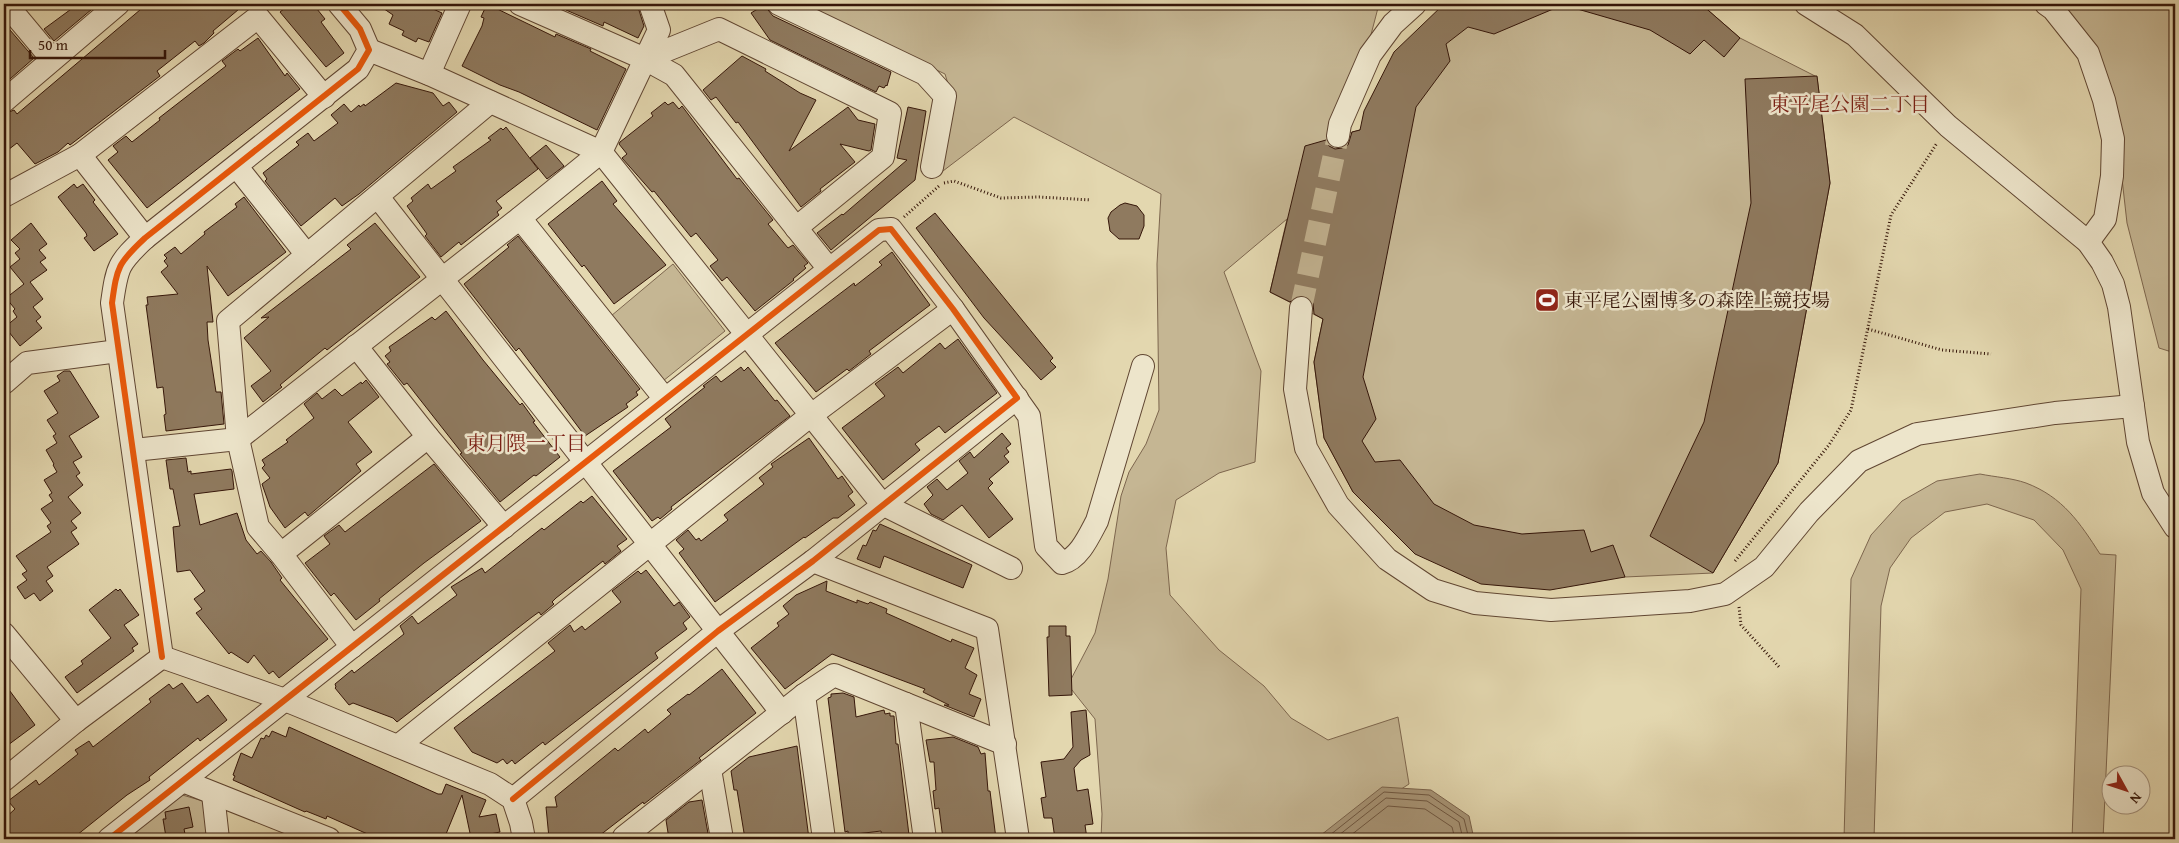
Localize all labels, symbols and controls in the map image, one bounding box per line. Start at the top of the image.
scale bar [30,28,165,60]
text: 50 m [38,34,69,55]
district label: 東平尾公園二丁目 [1770,89,1930,118]
place label: 東平尾公園博多の森陸上競技場 [1564,286,1830,314]
sports icon: 東平尾公園博多の森陸上競技場 [1534,287,1560,313]
district label: 東月隈一丁目 [466,428,586,457]
north arrow [2102,766,2152,816]
text: N [2125,788,2147,809]

